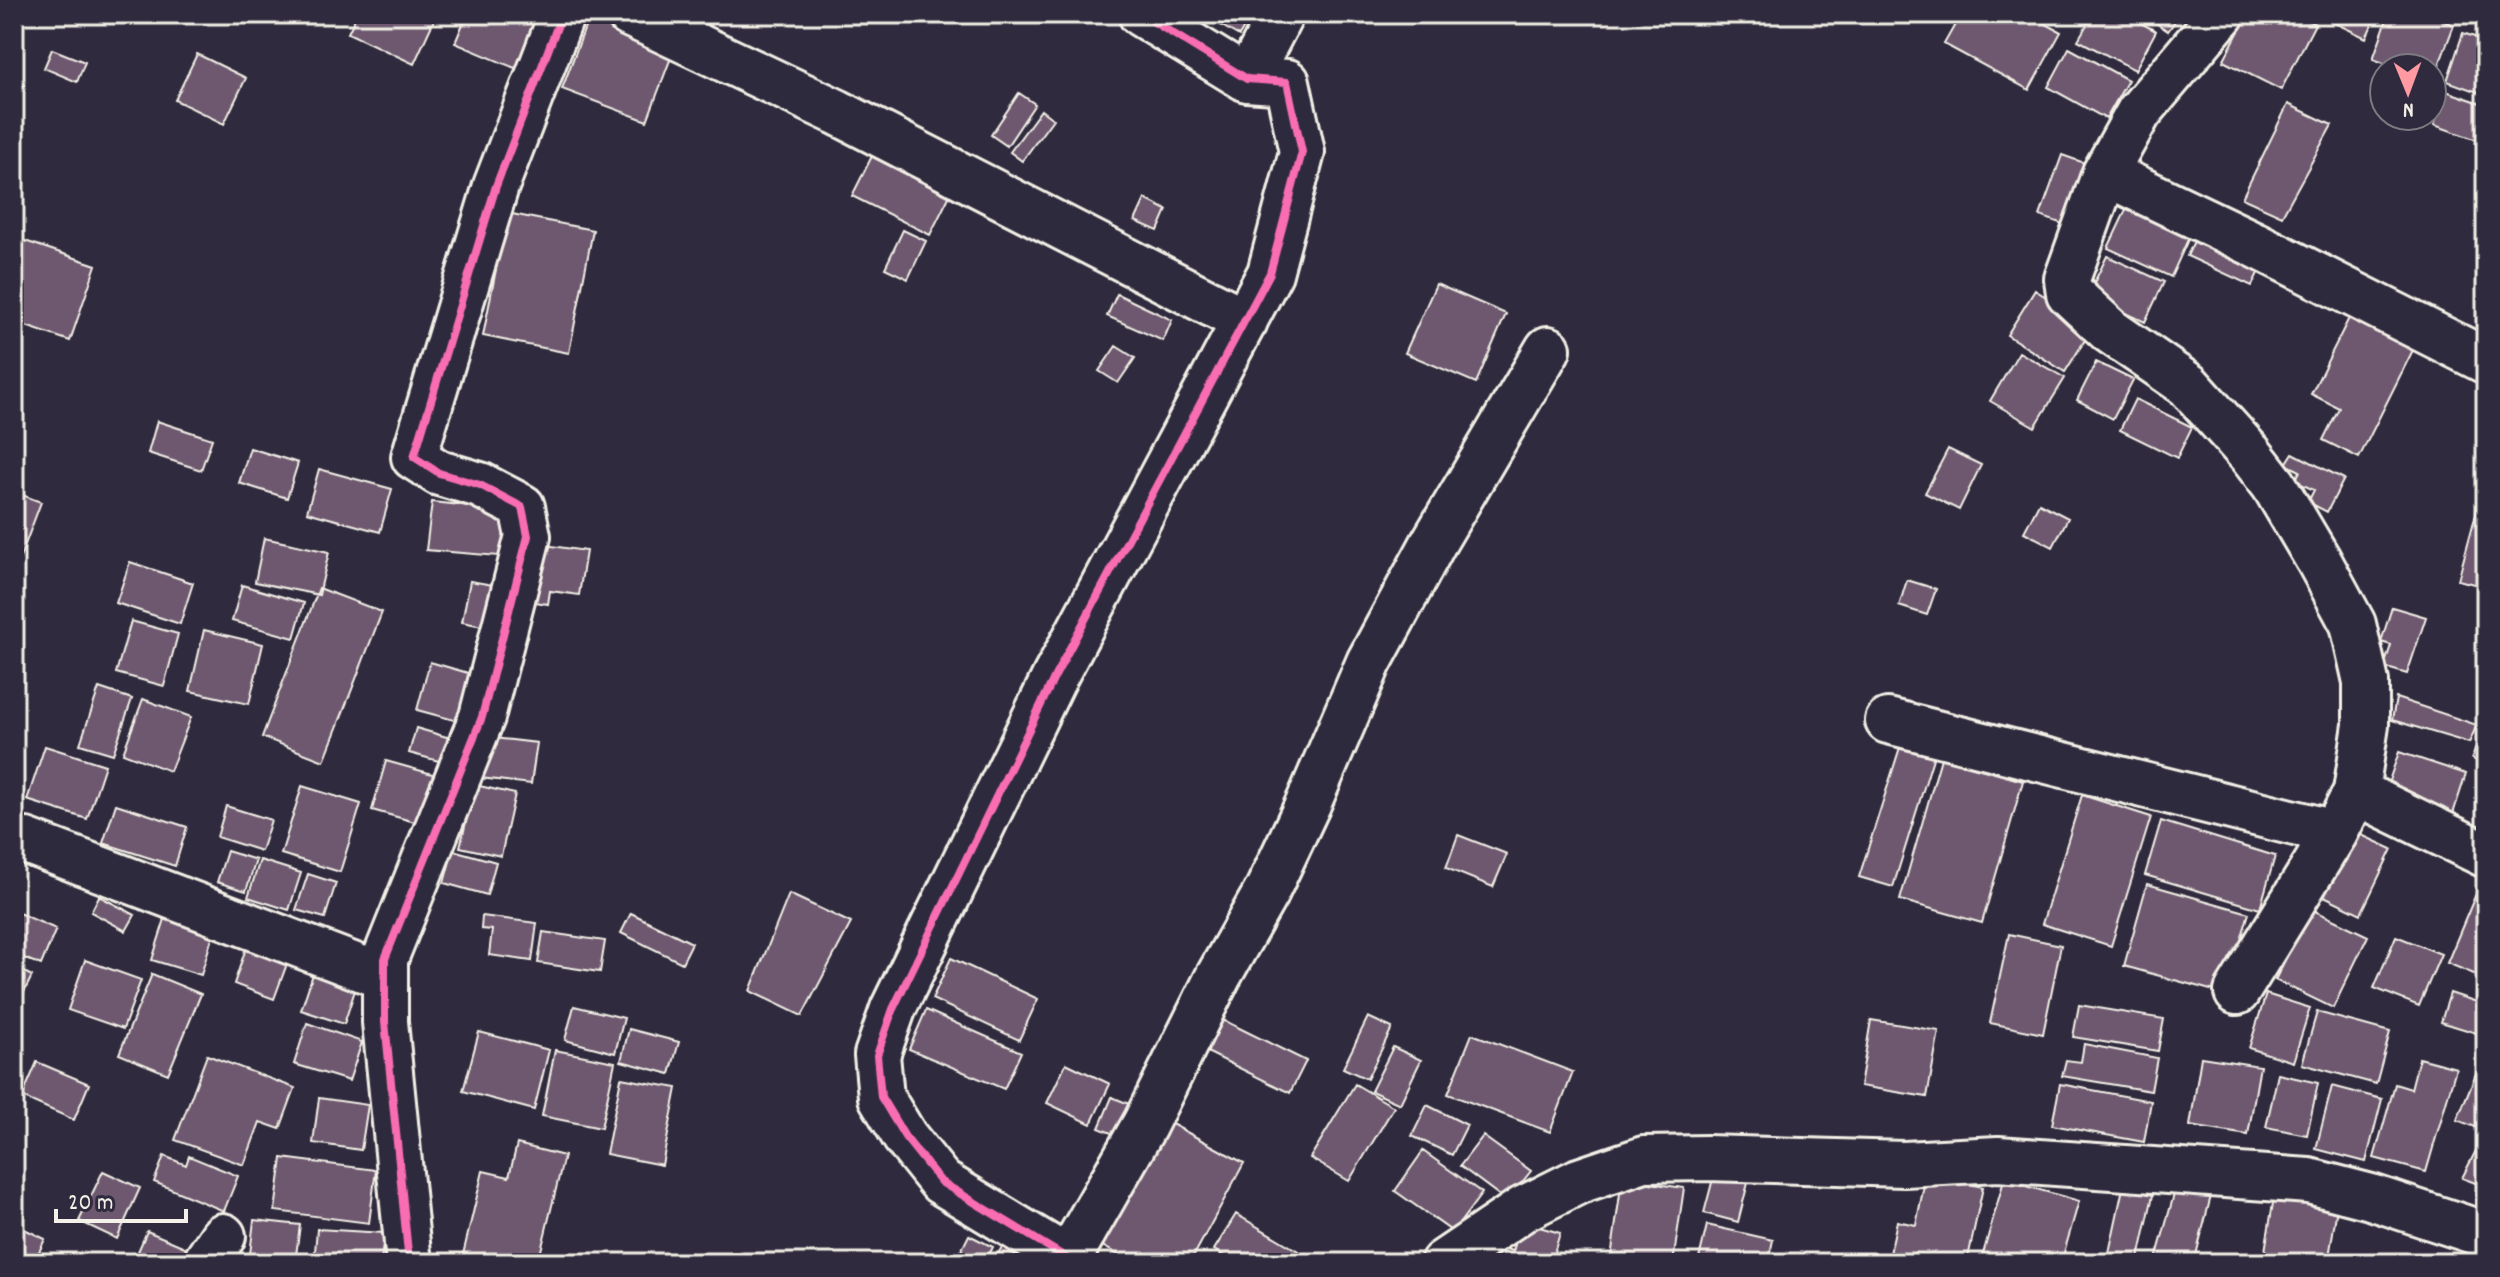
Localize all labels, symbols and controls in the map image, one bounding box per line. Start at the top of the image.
north arrow [2368,52,2448,132]
text: N [2402,93,2414,124]
scale bar [56,1173,186,1223]
text: 20 m [68,1187,114,1221]

